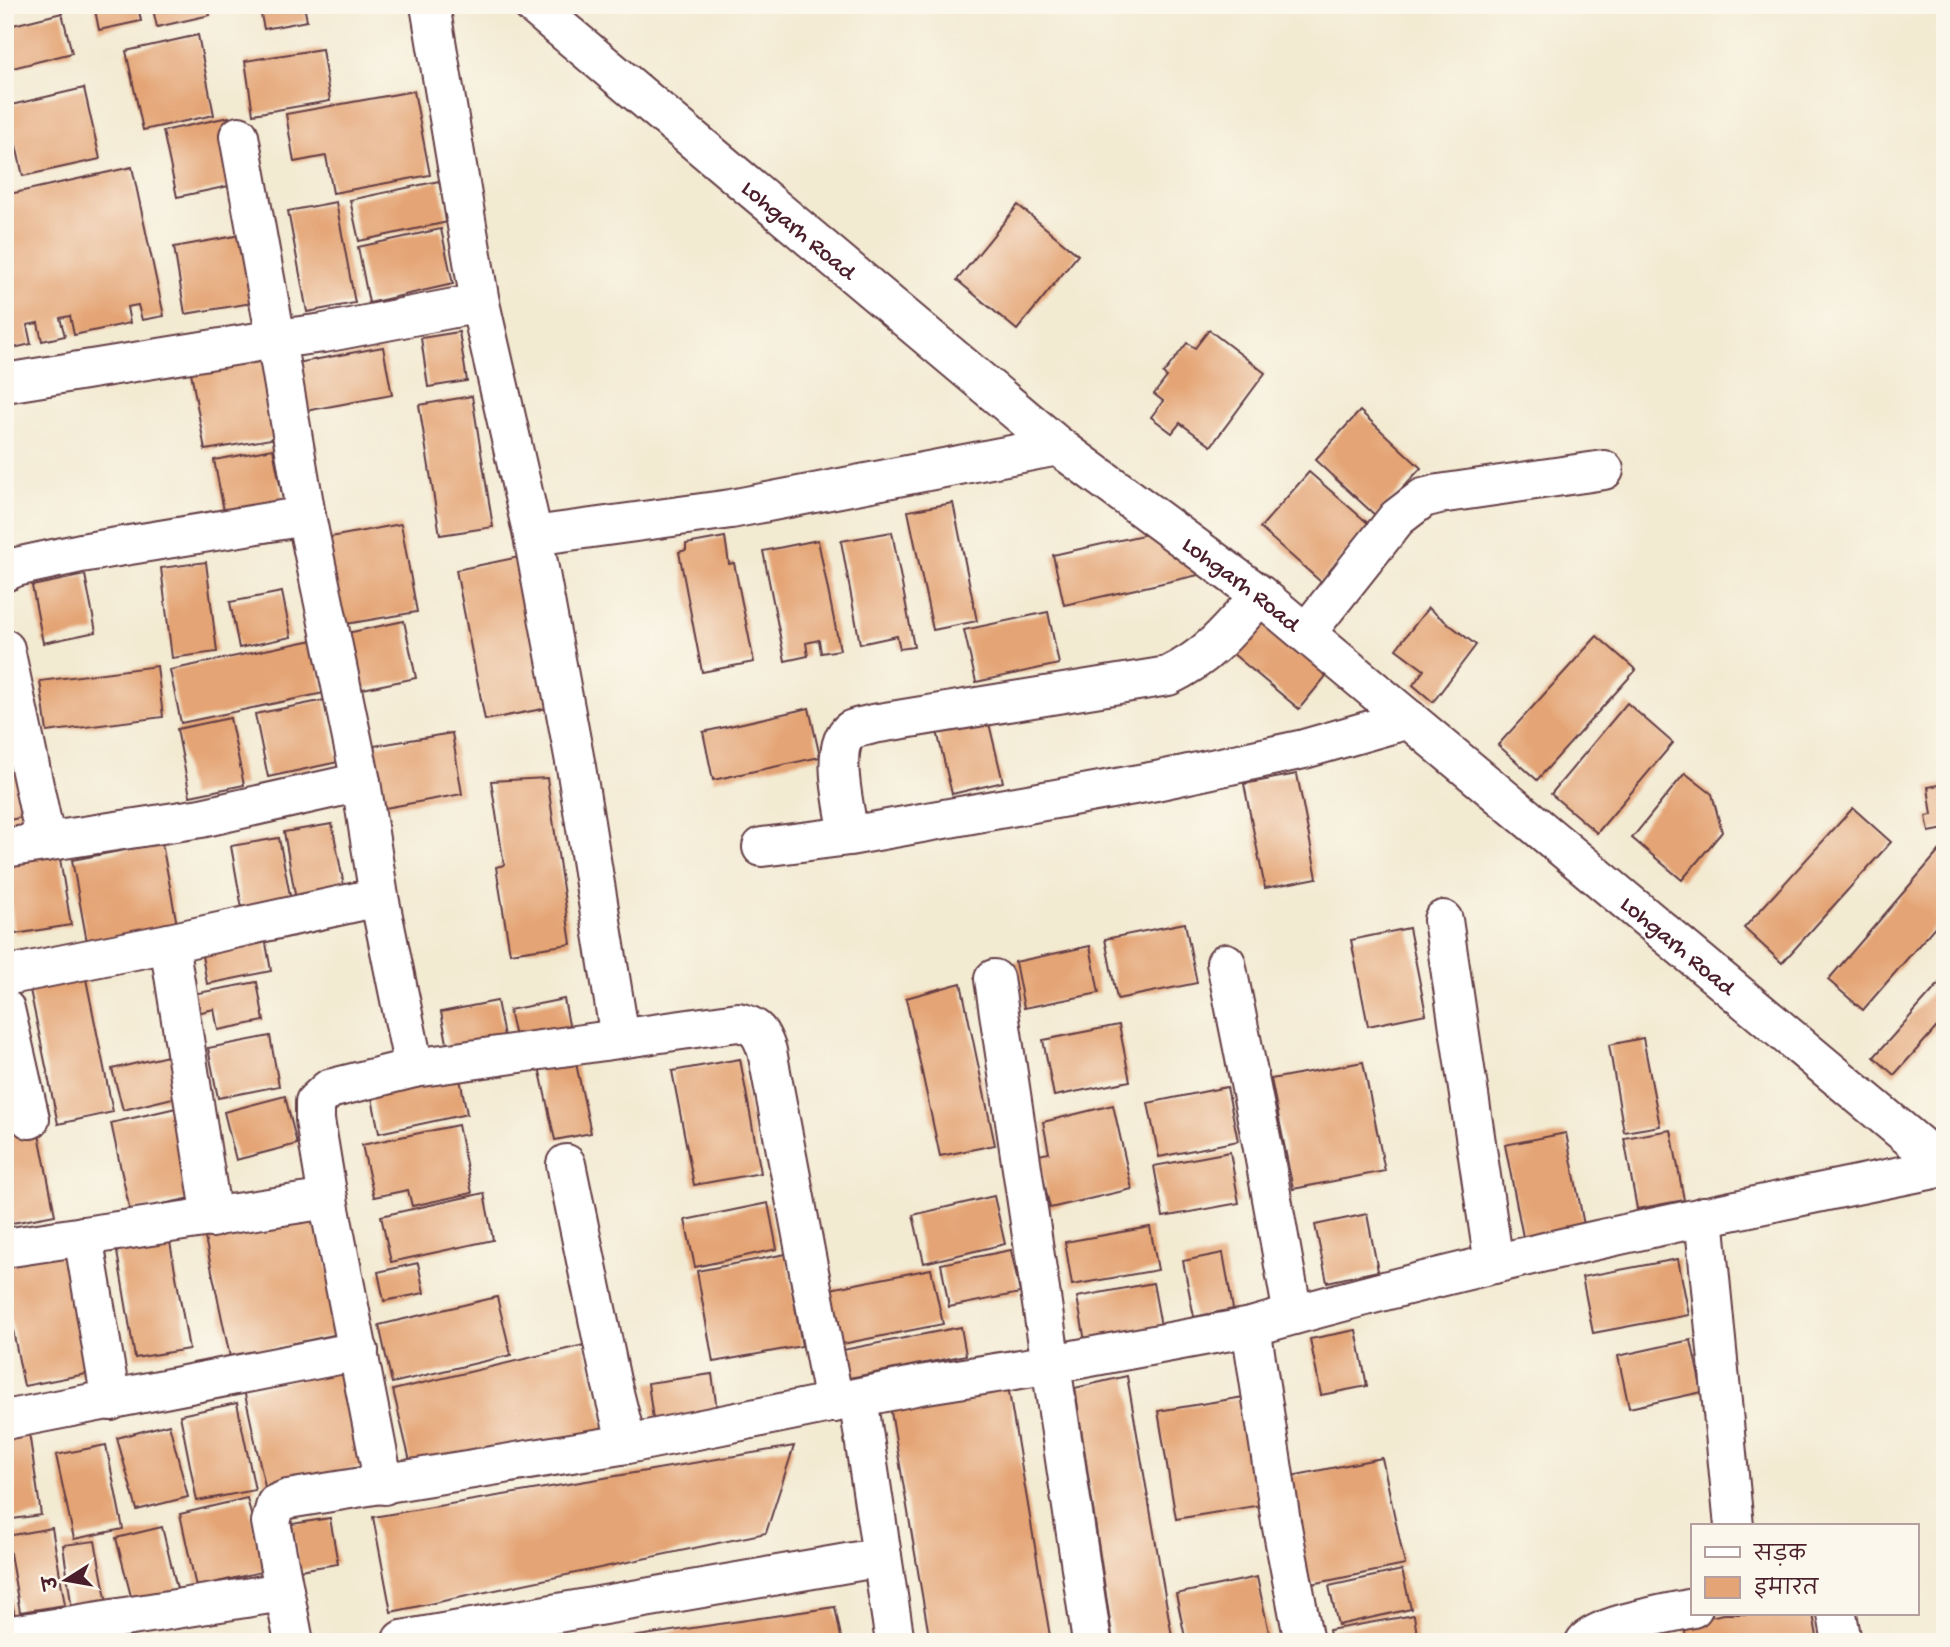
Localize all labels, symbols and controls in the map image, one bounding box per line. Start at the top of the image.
street label: Lohgarh Road [734,175,862,289]
street label: Lohgarh Road [1175,532,1306,641]
street label: Lohgarh Road [1613,891,1741,1005]
legend [1691,1524,1918,1616]
text: सड़क [1753,1544,1807,1569]
north arrow [32,1546,102,1616]
text: उ [40,1572,66,1593]
text: इमारत [1754,1577,1820,1603]

